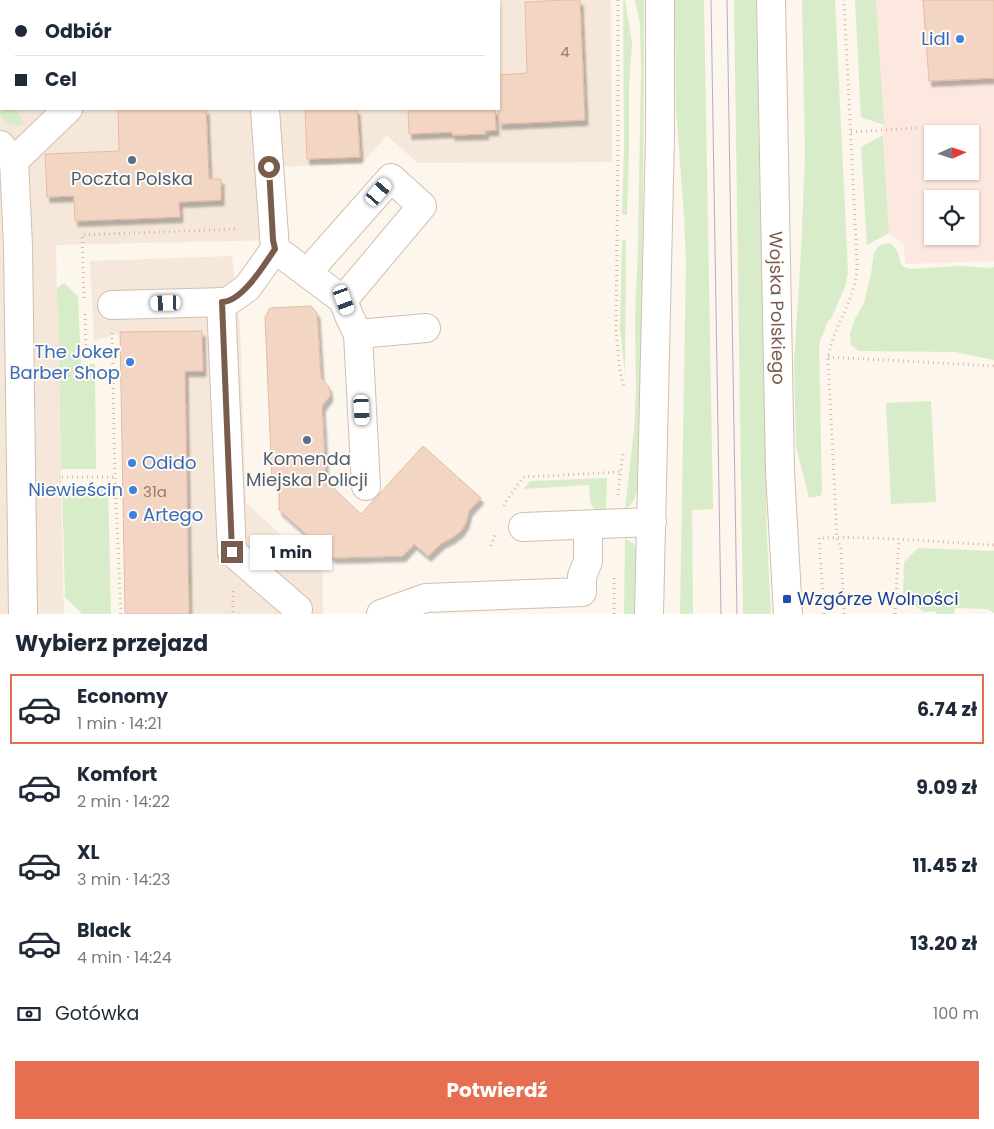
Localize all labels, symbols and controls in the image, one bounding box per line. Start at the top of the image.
text: Odbiór [45,18,112,45]
place label: Lidl [921,26,950,51]
marker: Lidl [954,33,966,45]
house number: 4 [560,41,570,62]
text: Cel [45,66,77,93]
north arrow [924,125,979,180]
map controls [924,125,979,245]
marker: Poczta Polska [126,154,138,166]
route start [258,156,280,178]
place label: Poczta Polska [71,166,193,191]
car [363,176,394,208]
button: locate [924,190,979,245]
street label: Wojska Polskiego [763,231,791,385]
car [331,283,356,317]
car [150,295,181,311]
place label: The Joker Barber Shop [9,339,120,385]
marker: The Joker Barber Shop [124,356,136,368]
car [353,395,370,425]
marker: Komenda Miejska Policji [301,434,313,446]
place label: Komenda Miejska Policji [246,446,368,492]
place label: Odido [142,450,196,475]
marker: Odido [126,457,138,469]
place label: Niewieścin [28,477,123,502]
house number: 31a [143,481,167,502]
marker: Niewieścin [127,484,139,496]
place label: Artego [143,502,203,527]
marker: Artego [127,509,139,521]
callout: 1 min [250,534,332,570]
route end [221,541,243,563]
text: 1 min [270,541,312,564]
place label: Wzgórze Wolności [797,586,959,611]
marker: Wzgórze Wolności [781,593,793,605]
text: Wybierz przejazd [15,628,208,659]
text: Economy [77,683,168,710]
icon: car [17,687,62,732]
text: 6.74 zł [917,696,977,723]
text: 1 min · 14:21 [77,712,162,735]
text: Komfort [77,761,157,788]
icon: car [17,765,62,810]
text: 9.09 zł [916,774,977,801]
text: 2 min · 14:22 [77,790,170,813]
text: XL [77,839,100,866]
icon: car [17,843,62,888]
text: 11.45 zł [913,852,977,879]
text: 3 min · 14:23 [77,868,171,891]
text: Black [77,917,131,944]
icon: car [17,921,62,966]
text: 13.20 zł [910,930,977,957]
text: 4 min · 14:24 [77,946,172,969]
icon: cash [15,1000,43,1028]
text: Gotówka [55,1000,139,1027]
text: 100 m [933,1002,979,1025]
button: Potwierdź [15,1061,979,1119]

